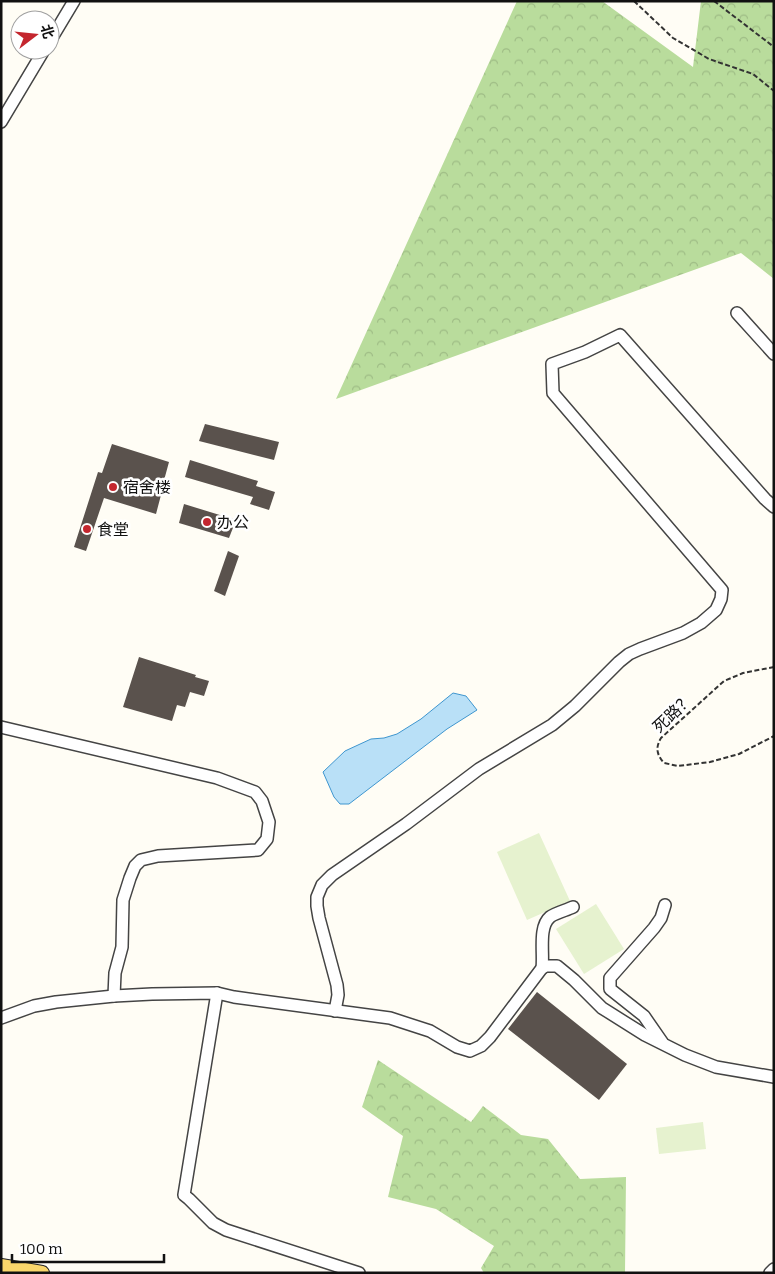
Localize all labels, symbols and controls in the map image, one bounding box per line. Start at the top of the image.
north arrow [10,10,60,60]
text: 北 [37,22,57,41]
place label: 宿舍楼 [123,478,171,497]
marker: 宿舍楼 [107,481,119,493]
place label: 办公 [217,513,249,532]
marker: 办公 [201,516,213,528]
place label: 食堂 [97,520,129,539]
marker: 食堂 [81,523,93,535]
street label: 死路？ [649,690,697,736]
scale bar [12,1232,165,1264]
text: 100 m [20,1240,63,1258]

